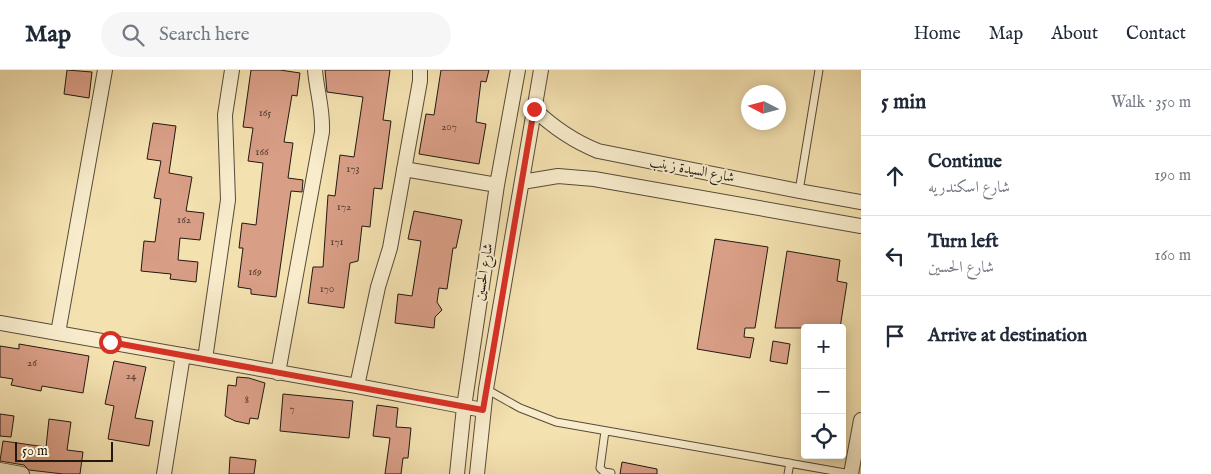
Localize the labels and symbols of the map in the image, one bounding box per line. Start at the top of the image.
north arrow [741,85,786,130]
route end [523,98,546,121]
house number: 165 [259,106,271,120]
house number: 207 [441,120,457,134]
house number: 166 [255,145,269,159]
street label: شارع السيدة زينب [648,153,736,189]
house number: 173 [346,162,360,176]
house number: 172 [337,200,351,214]
house number: 162 [177,213,191,227]
house number: 171 [330,235,344,249]
street label: شارع الحسين [471,242,499,302]
house number: 169 [248,265,262,279]
house number: 170 [320,282,334,296]
route start [99,331,122,354]
house number: 26 [27,356,37,370]
house number: 24 [126,369,137,383]
house number: 8 [245,393,249,407]
house number: 7 [289,402,295,416]
scale bar [15,439,112,462]

